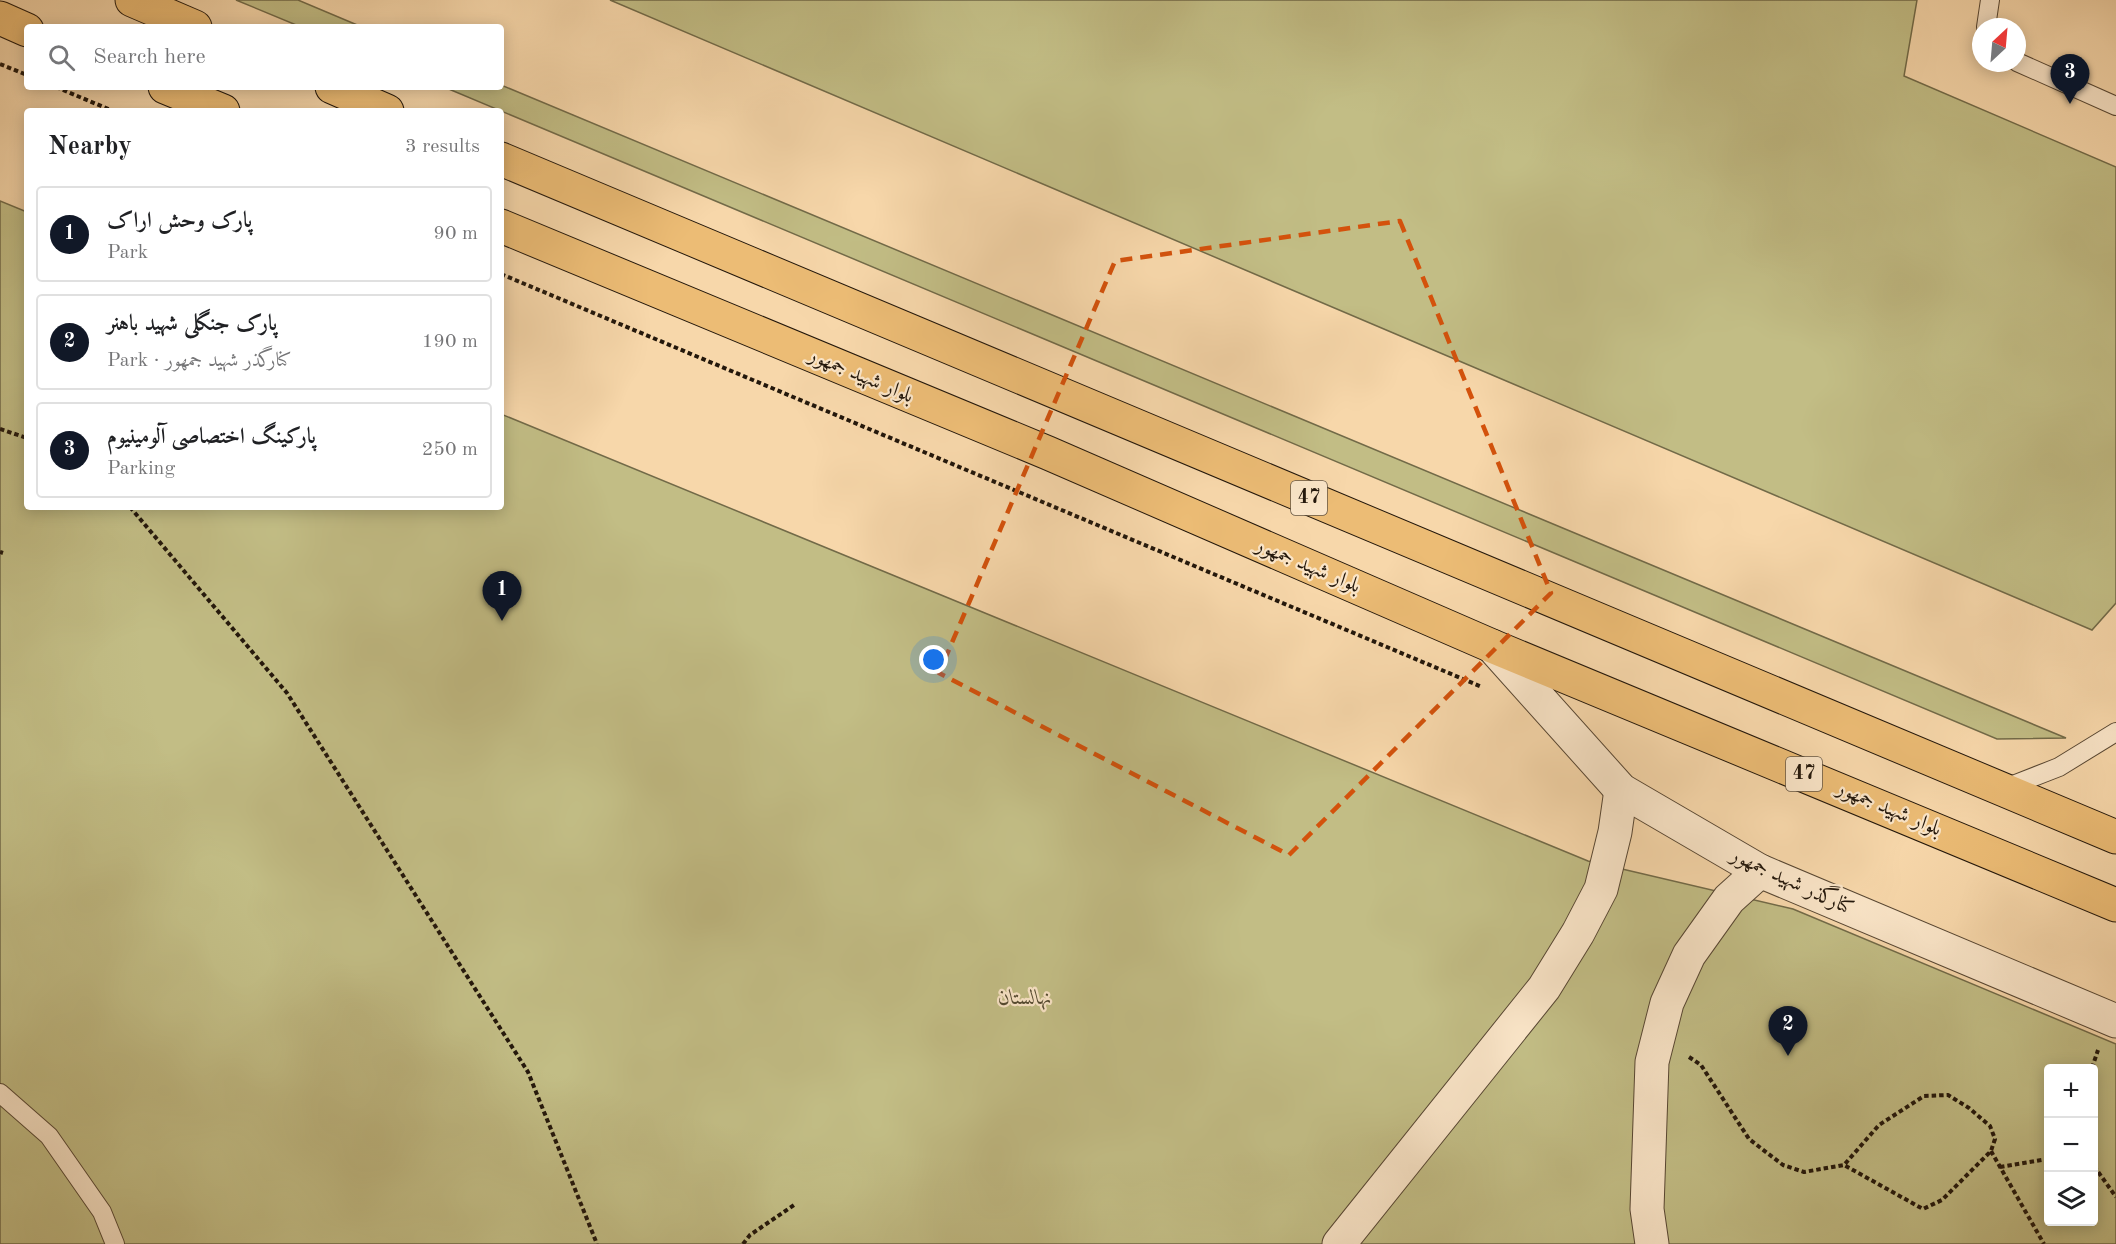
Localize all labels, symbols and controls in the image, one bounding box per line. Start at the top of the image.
north arrow [1972,18,2026,72]
search box [24,24,504,90]
icon: search [45,41,78,74]
text: Search here [93,46,206,68]
pin: 3 [2050,54,2090,104]
text: Nearby [48,134,132,160]
text: 3 results [405,137,480,157]
text: پارک وحش اراک [107,210,252,232]
text: 1 [64,224,75,244]
text: 90 m [433,224,478,244]
text: Park [107,243,148,263]
text: پارک جنگلی شهید باهنر [107,313,277,335]
text: 2 [64,332,75,352]
text: 190 m [422,332,478,352]
street label: بلوار شهید جمهور [803,344,917,409]
text: Park · کنارگذر شهید جمهور [107,351,291,371]
text: پارکینگ اختصاصی آلومینیوم [107,426,316,448]
text: 3 [64,440,75,460]
text: 250 m [422,440,478,460]
text: Parking [107,459,175,479]
road number: 47 [1291,481,1327,515]
street label: بلوار شهید جمهور [1250,534,1364,599]
pin: 1 [482,572,522,621]
your location [919,645,948,674]
road number: 47 [1786,757,1822,791]
street label: بلوار شهید جمهور [1831,777,1945,842]
street label: کنارگذر شهید جمهور [1725,838,1859,921]
park label: نهالستان [998,988,1052,1011]
pin: 2 [1768,1006,1808,1056]
map controls [2044,1064,2098,1226]
button: + [2044,1064,2098,1118]
button: − [2044,1118,2098,1172]
button: layers [2044,1172,2098,1226]

